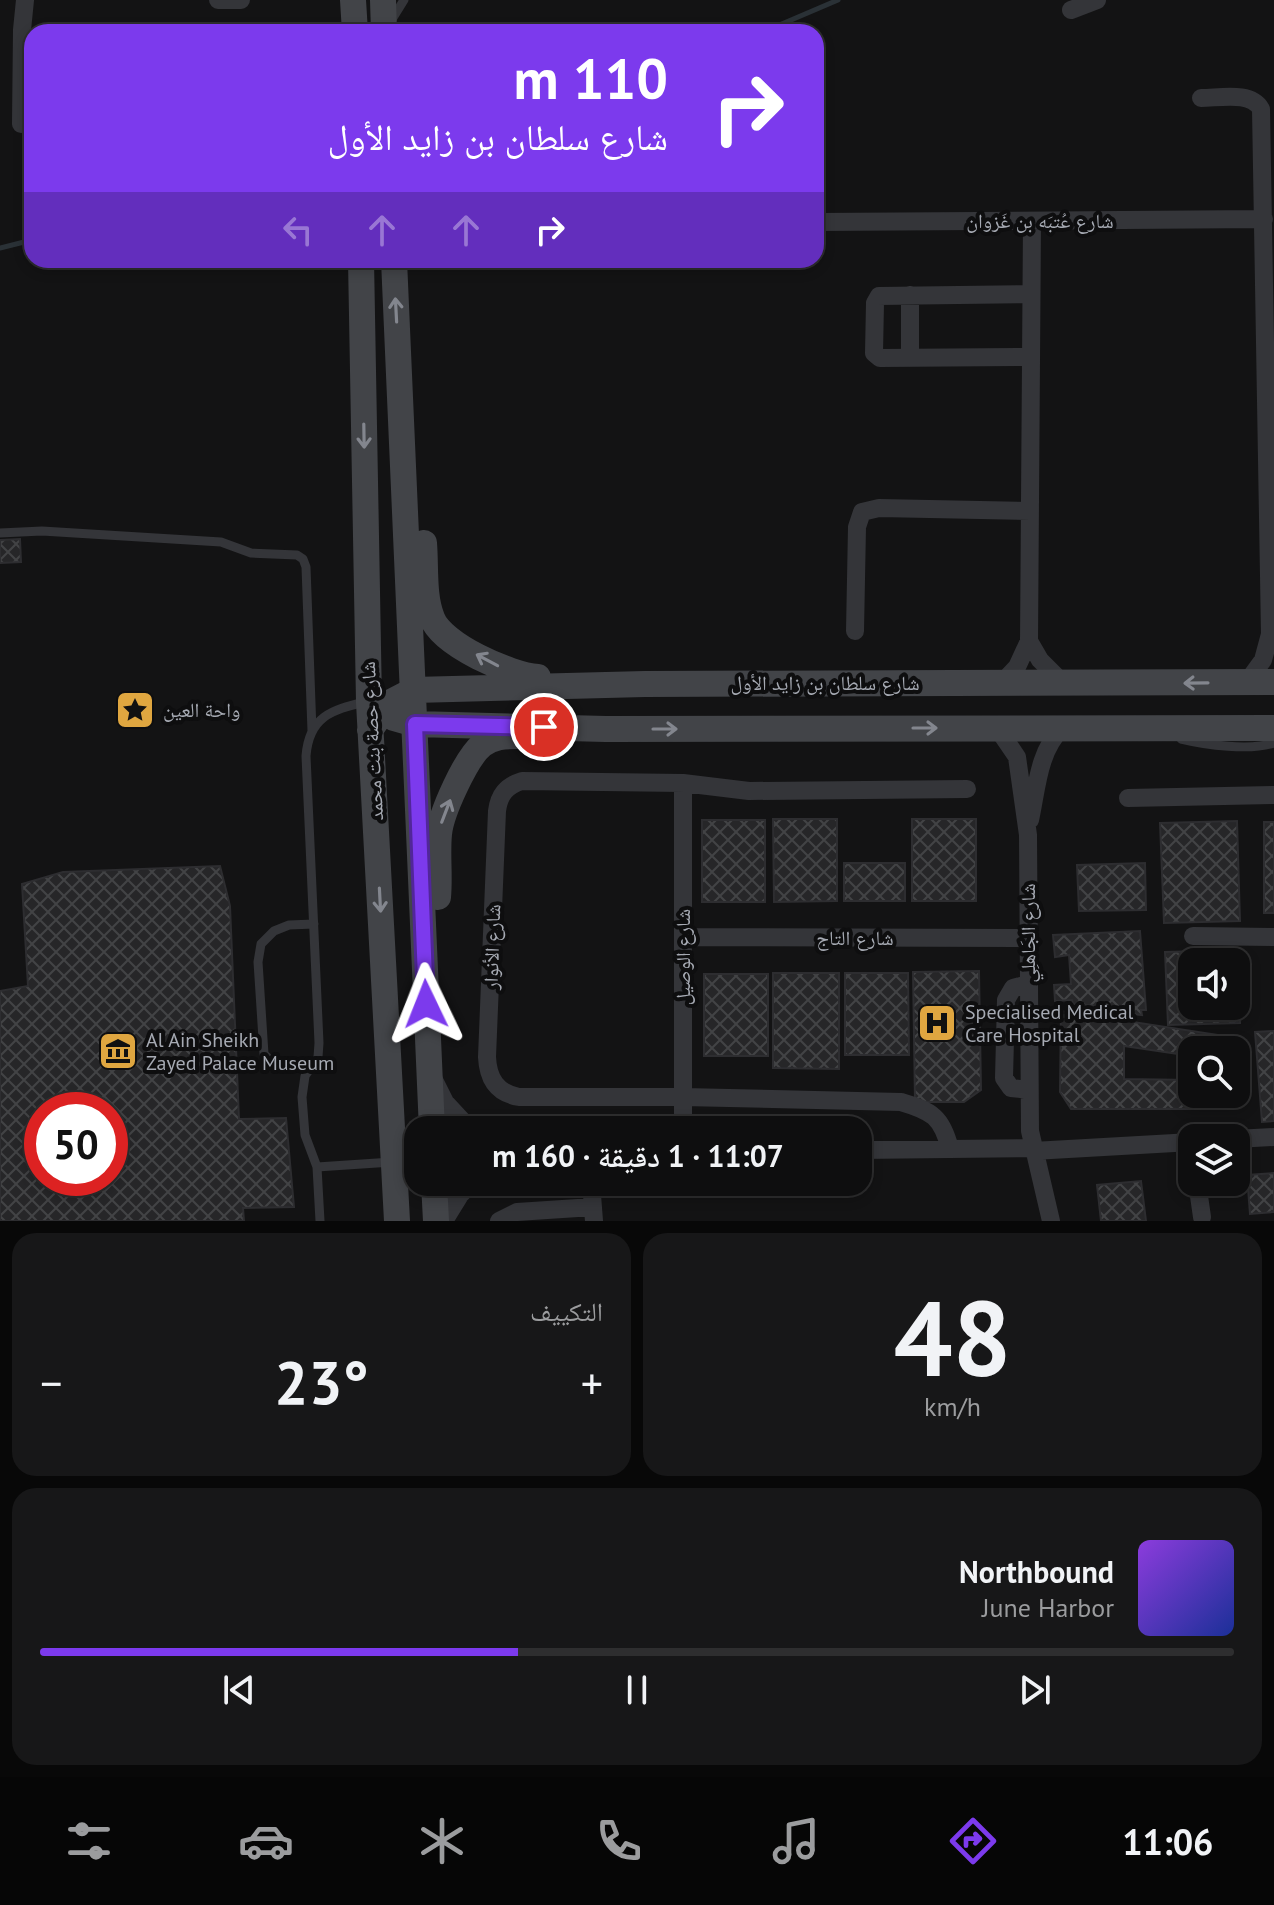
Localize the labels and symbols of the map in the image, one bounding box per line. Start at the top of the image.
street label: شارع عُتبَه بن غَزوان [966,208,1114,234]
one-way arrow [389,297,404,323]
one-way arrow [356,422,372,449]
one-way arrow [476,652,499,668]
street label: شارع حصة بنت محمد [355,661,389,821]
street label: شارع سلطان بن زايد الأول [730,670,920,696]
one-way arrow [1183,675,1210,691]
place icon: واحة العين [114,689,156,731]
pin [510,693,578,761]
place label: واحة العين [163,697,240,723]
one-way arrow [911,720,938,736]
one-way arrow [651,721,678,737]
one-way arrow [440,799,454,824]
street label: شارع الجَاهلِي [1015,883,1044,983]
one-way arrow [372,886,387,913]
street label: شارع الأنوار [477,904,506,991]
street label: شارع الوصيل [670,909,696,1005]
street label: شارع التاج [816,925,894,951]
position arrow [384,962,468,1046]
place label: Specialised Medical Care Hospital [965,999,1134,1048]
hospital icon: Specialised Medical Care Hospital [916,1002,958,1044]
place label: Al Ain Sheikh Zayed Palace Museum [146,1027,334,1076]
museum icon: Al Ain Sheikh Zayed Palace Museum [97,1030,139,1072]
speed limit sign: 50 [24,1092,128,1196]

